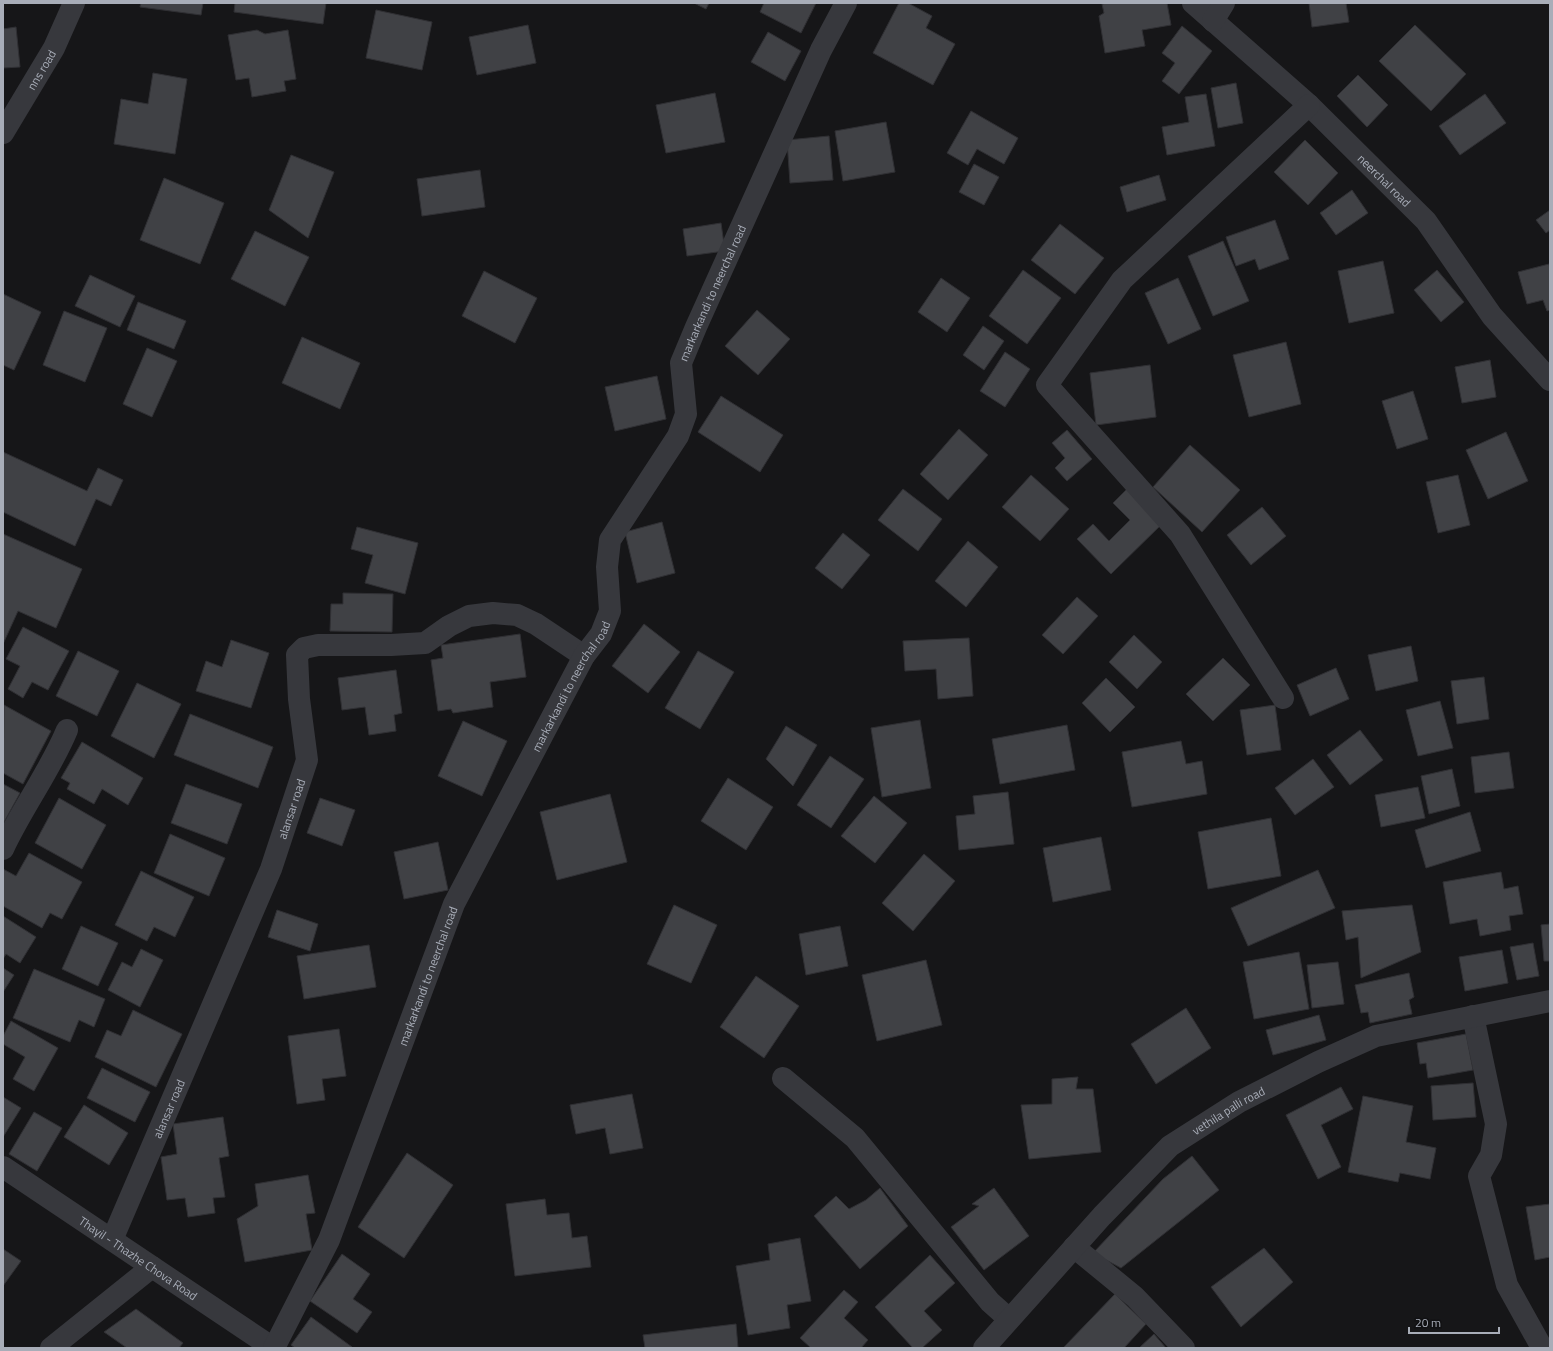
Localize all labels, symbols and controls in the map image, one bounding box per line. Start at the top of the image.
street label: nns road [22,46,61,93]
street label: neerchal road [1354,149,1416,211]
street label: markarkandi to neerchal road [673,222,750,364]
street label: markarkandi to neerchal road [526,618,615,755]
street label: alansar road [272,776,310,841]
street label: markarkandi to neerchal road [393,903,462,1048]
street label: alansar road [147,1076,189,1141]
street label: vethila palli road [1188,1081,1268,1139]
street label: Thayil - Thazhe Chova Road [75,1211,202,1304]
scale bar [1409,1309,1499,1335]
text: 20 m [1415,1313,1441,1332]

